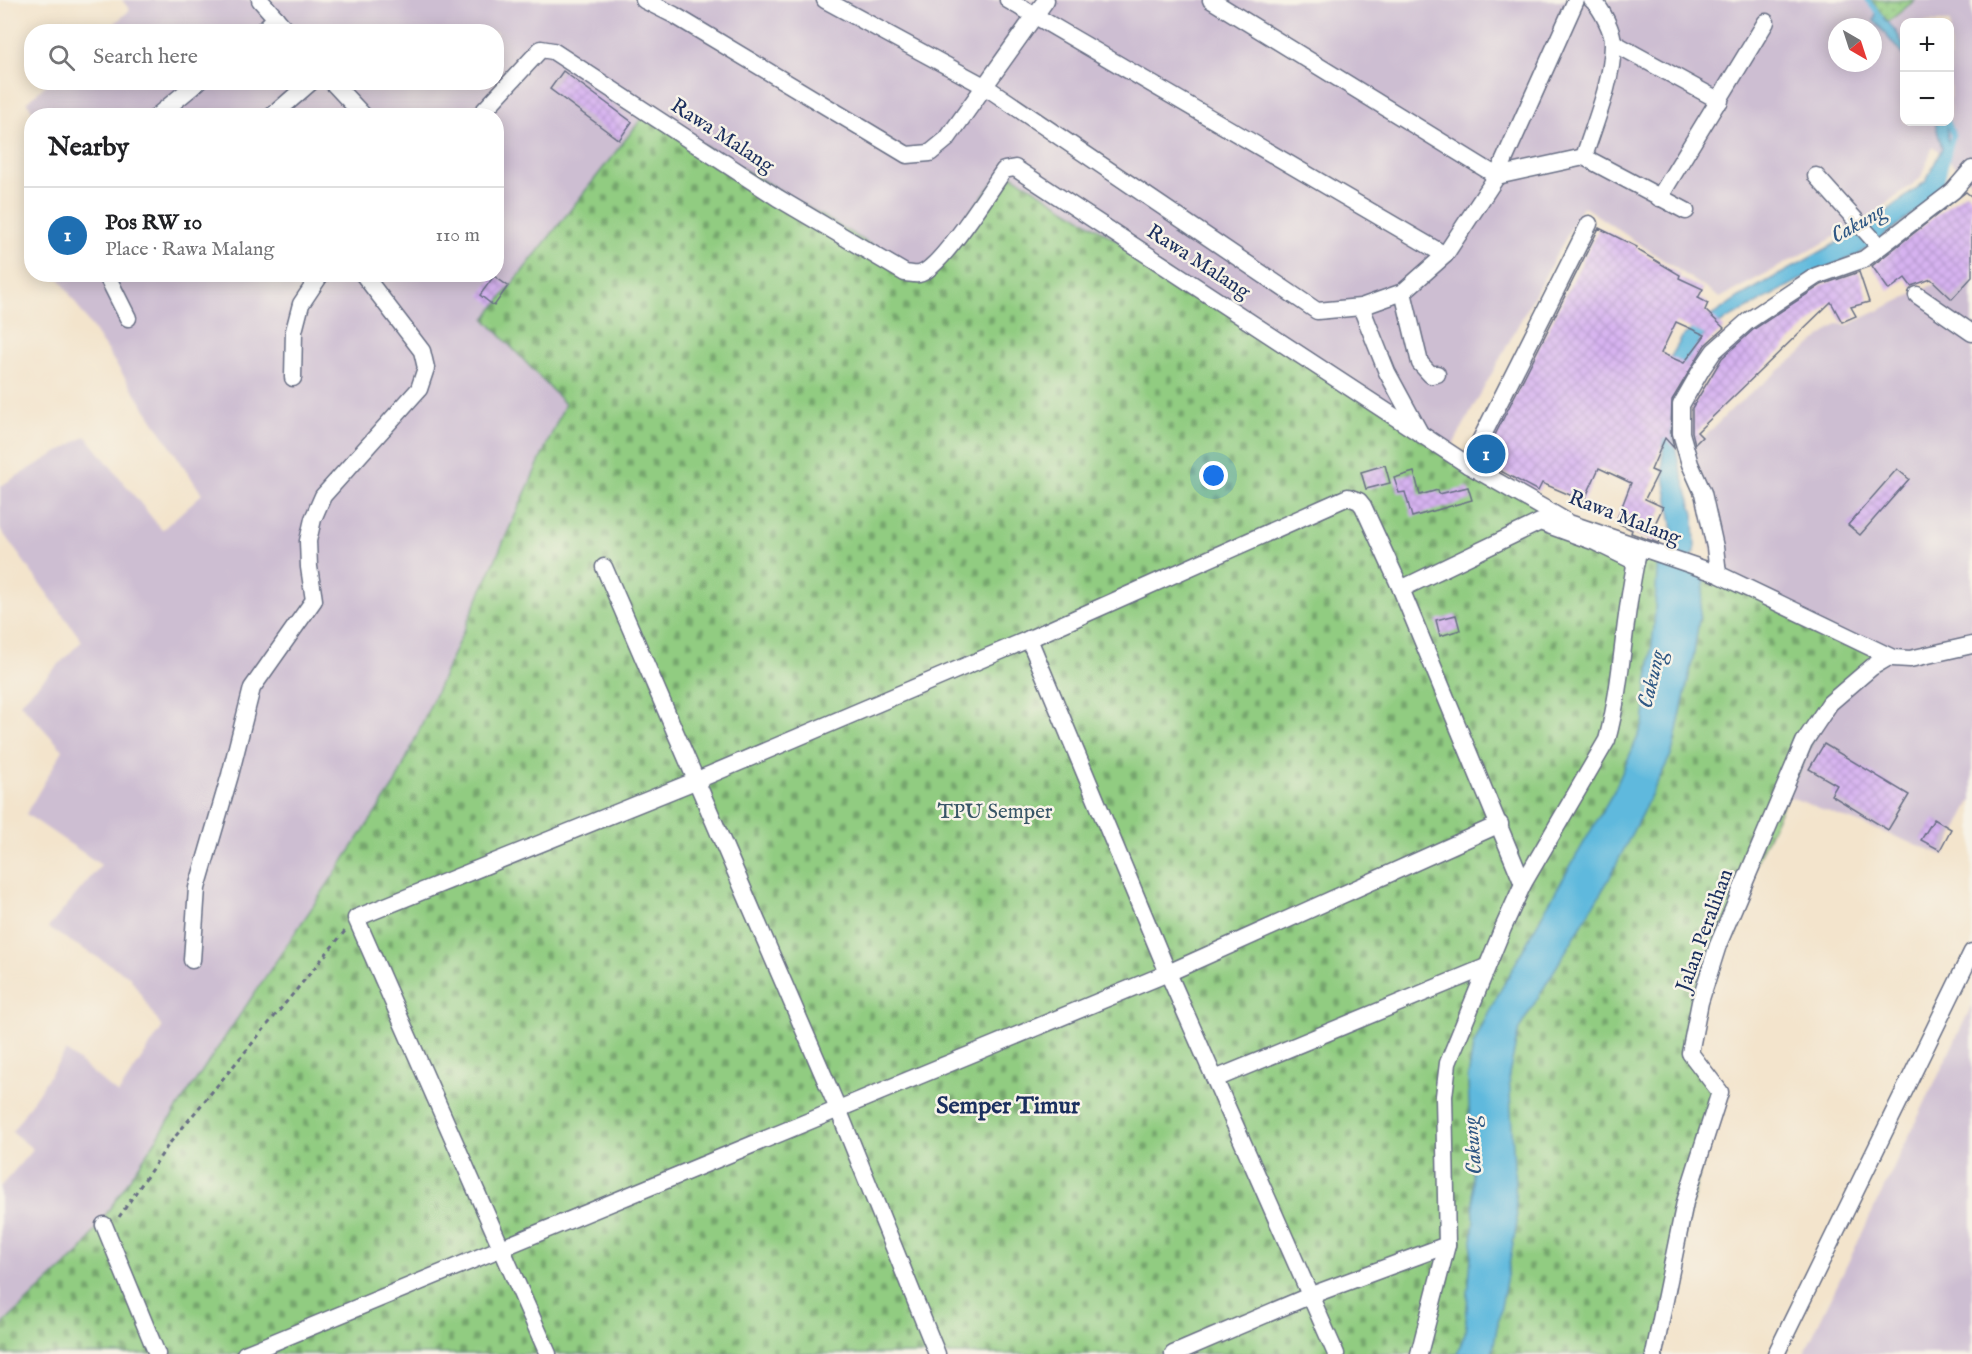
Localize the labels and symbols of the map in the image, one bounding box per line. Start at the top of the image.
north arrow [1828,18,1882,72]
street label: Rawa Malang [665,93,780,180]
water label: Cakung [1826,196,1892,250]
street label: Rawa Malang [1141,219,1256,306]
pin: 1 [1466,432,1506,476]
your location [1199,461,1228,490]
street label: Rawa Malang [1564,485,1685,552]
water label: Cakung [1632,646,1673,711]
park label: TPU Semper [937,799,1053,826]
street label: Jalan Peralihan [1670,865,1740,998]
district label: Semper Timur [936,1091,1080,1122]
water label: Cakung [1456,1114,1489,1176]

